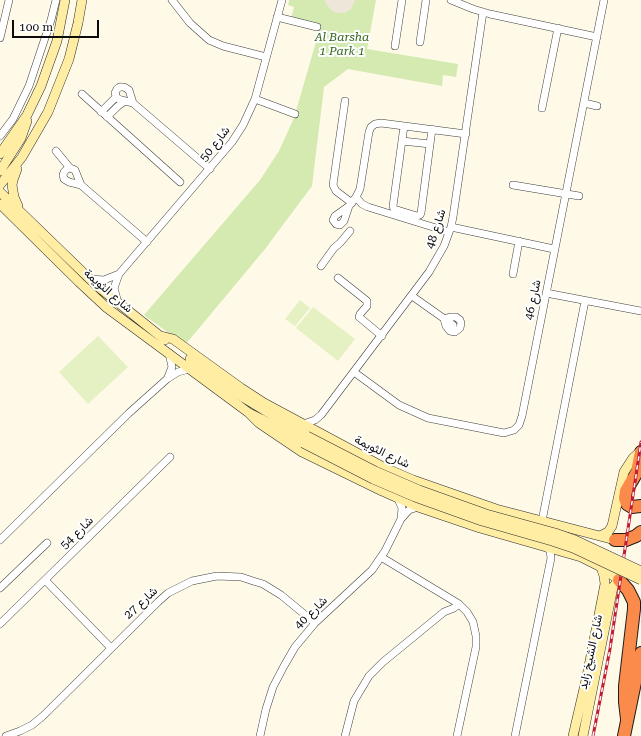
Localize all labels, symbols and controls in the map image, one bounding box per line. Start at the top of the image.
scale bar [14,12,101,38]
text: 100 m [19,20,53,34]
park label: Al Barsha 1 Park 1 [315,30,369,58]
street label: شارع 50 [197,124,233,164]
street label: شارع 48 [423,207,449,251]
street label: شارع الثويمة [81,266,135,316]
street label: شارع 46 [522,279,544,321]
street label: شارع الثويمة [352,432,412,472]
street label: شارع 54 [58,514,96,552]
street label: شارع 27 [121,584,161,622]
street label: شارع 40 [292,594,330,632]
street label: شارع الشيخ زايد [576,613,606,691]

